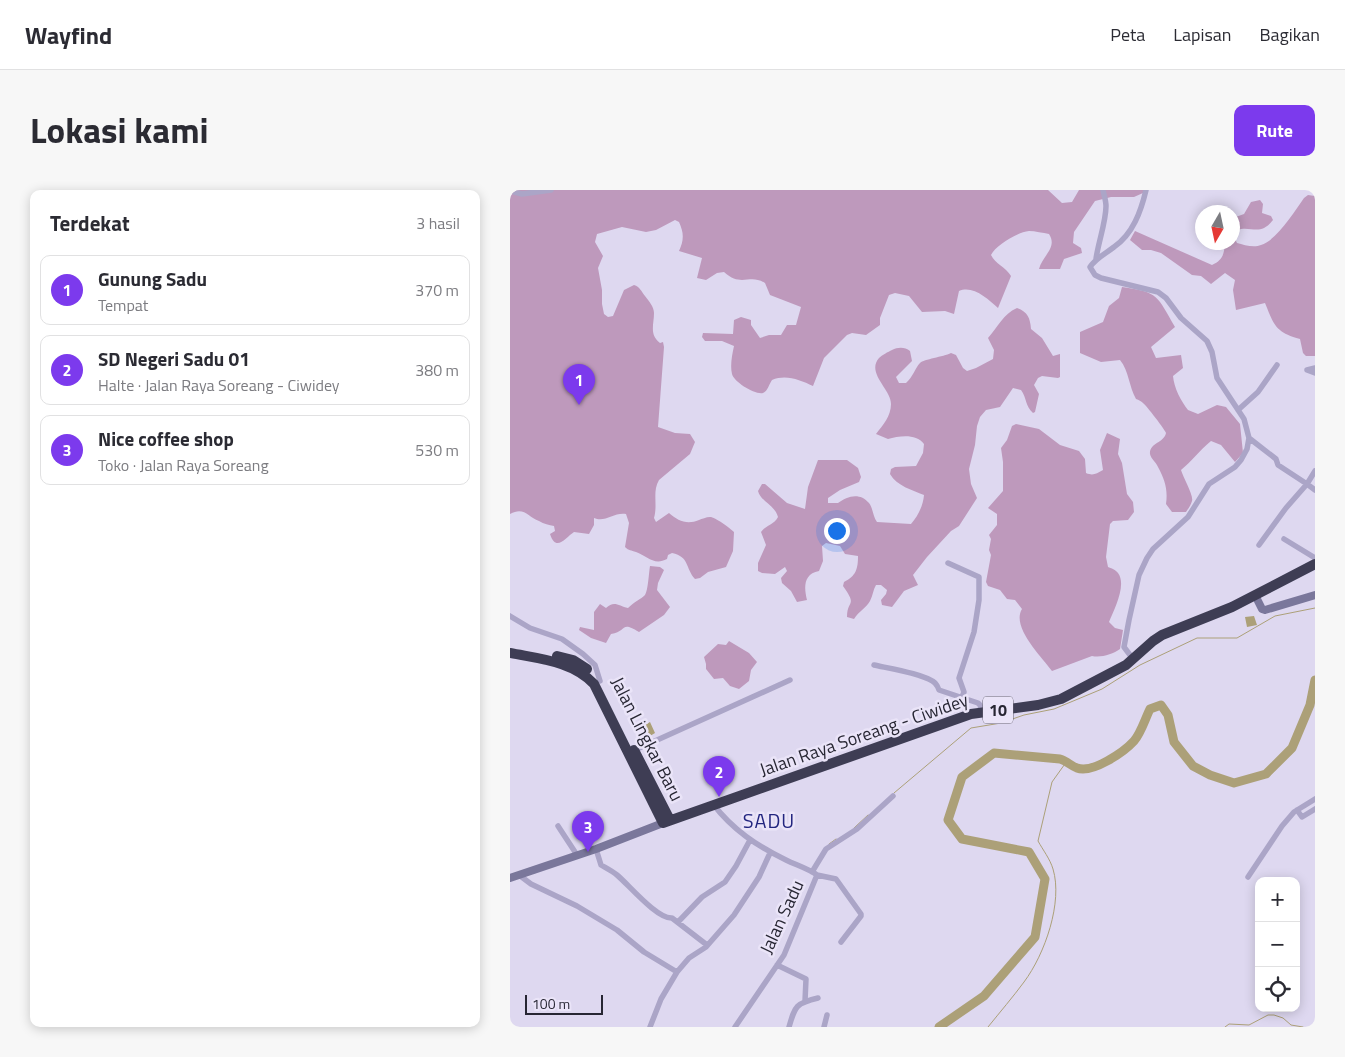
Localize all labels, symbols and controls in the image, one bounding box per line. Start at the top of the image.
text: Wayfind [25,17,112,53]
text: Peta [1110,21,1145,48]
text: Lapisan [1173,21,1231,48]
text: Bagikan [1259,21,1320,48]
text: Lokasi kami [30,103,209,157]
button: Rute [1234,105,1315,156]
north arrow [1195,205,1240,250]
text: Terdekat [50,207,130,239]
text: 3 hasil [416,211,460,235]
text: Gunung Sadu [98,264,207,293]
text: 1 [63,278,71,302]
text: 370 m [415,278,459,302]
text: Tempat [98,293,148,317]
text: SD Negeri Sadu 01 [98,344,250,373]
text: 2 [63,358,71,382]
text: 380 m [415,358,459,382]
pin: 1 [563,364,595,405]
text: Halte · Jalan Raya Soreang - Ciwidey [98,373,340,397]
text: Nice coffee shop [98,424,234,453]
text: 3 [63,438,71,462]
text: 530 m [415,438,459,462]
text: Toko · Jalan Raya Soreang [98,453,269,477]
your location [824,518,850,544]
street label: Jalan Lingkar Baru [605,672,690,806]
street label: Jalan Raya Soreang - Ciwidey [756,686,972,783]
road number: 10 [983,696,1013,724]
pin: 2 [703,756,735,797]
district label: SADU [743,805,795,836]
pin: 3 [572,811,604,852]
street label: Jalan Sadu [753,875,810,958]
map controls [1255,877,1300,1012]
button: + [1255,877,1300,922]
button: − [1255,922,1300,967]
button: locate [1255,967,1300,1012]
scale bar [525,992,602,1015]
text: 100 m [532,993,570,1014]

